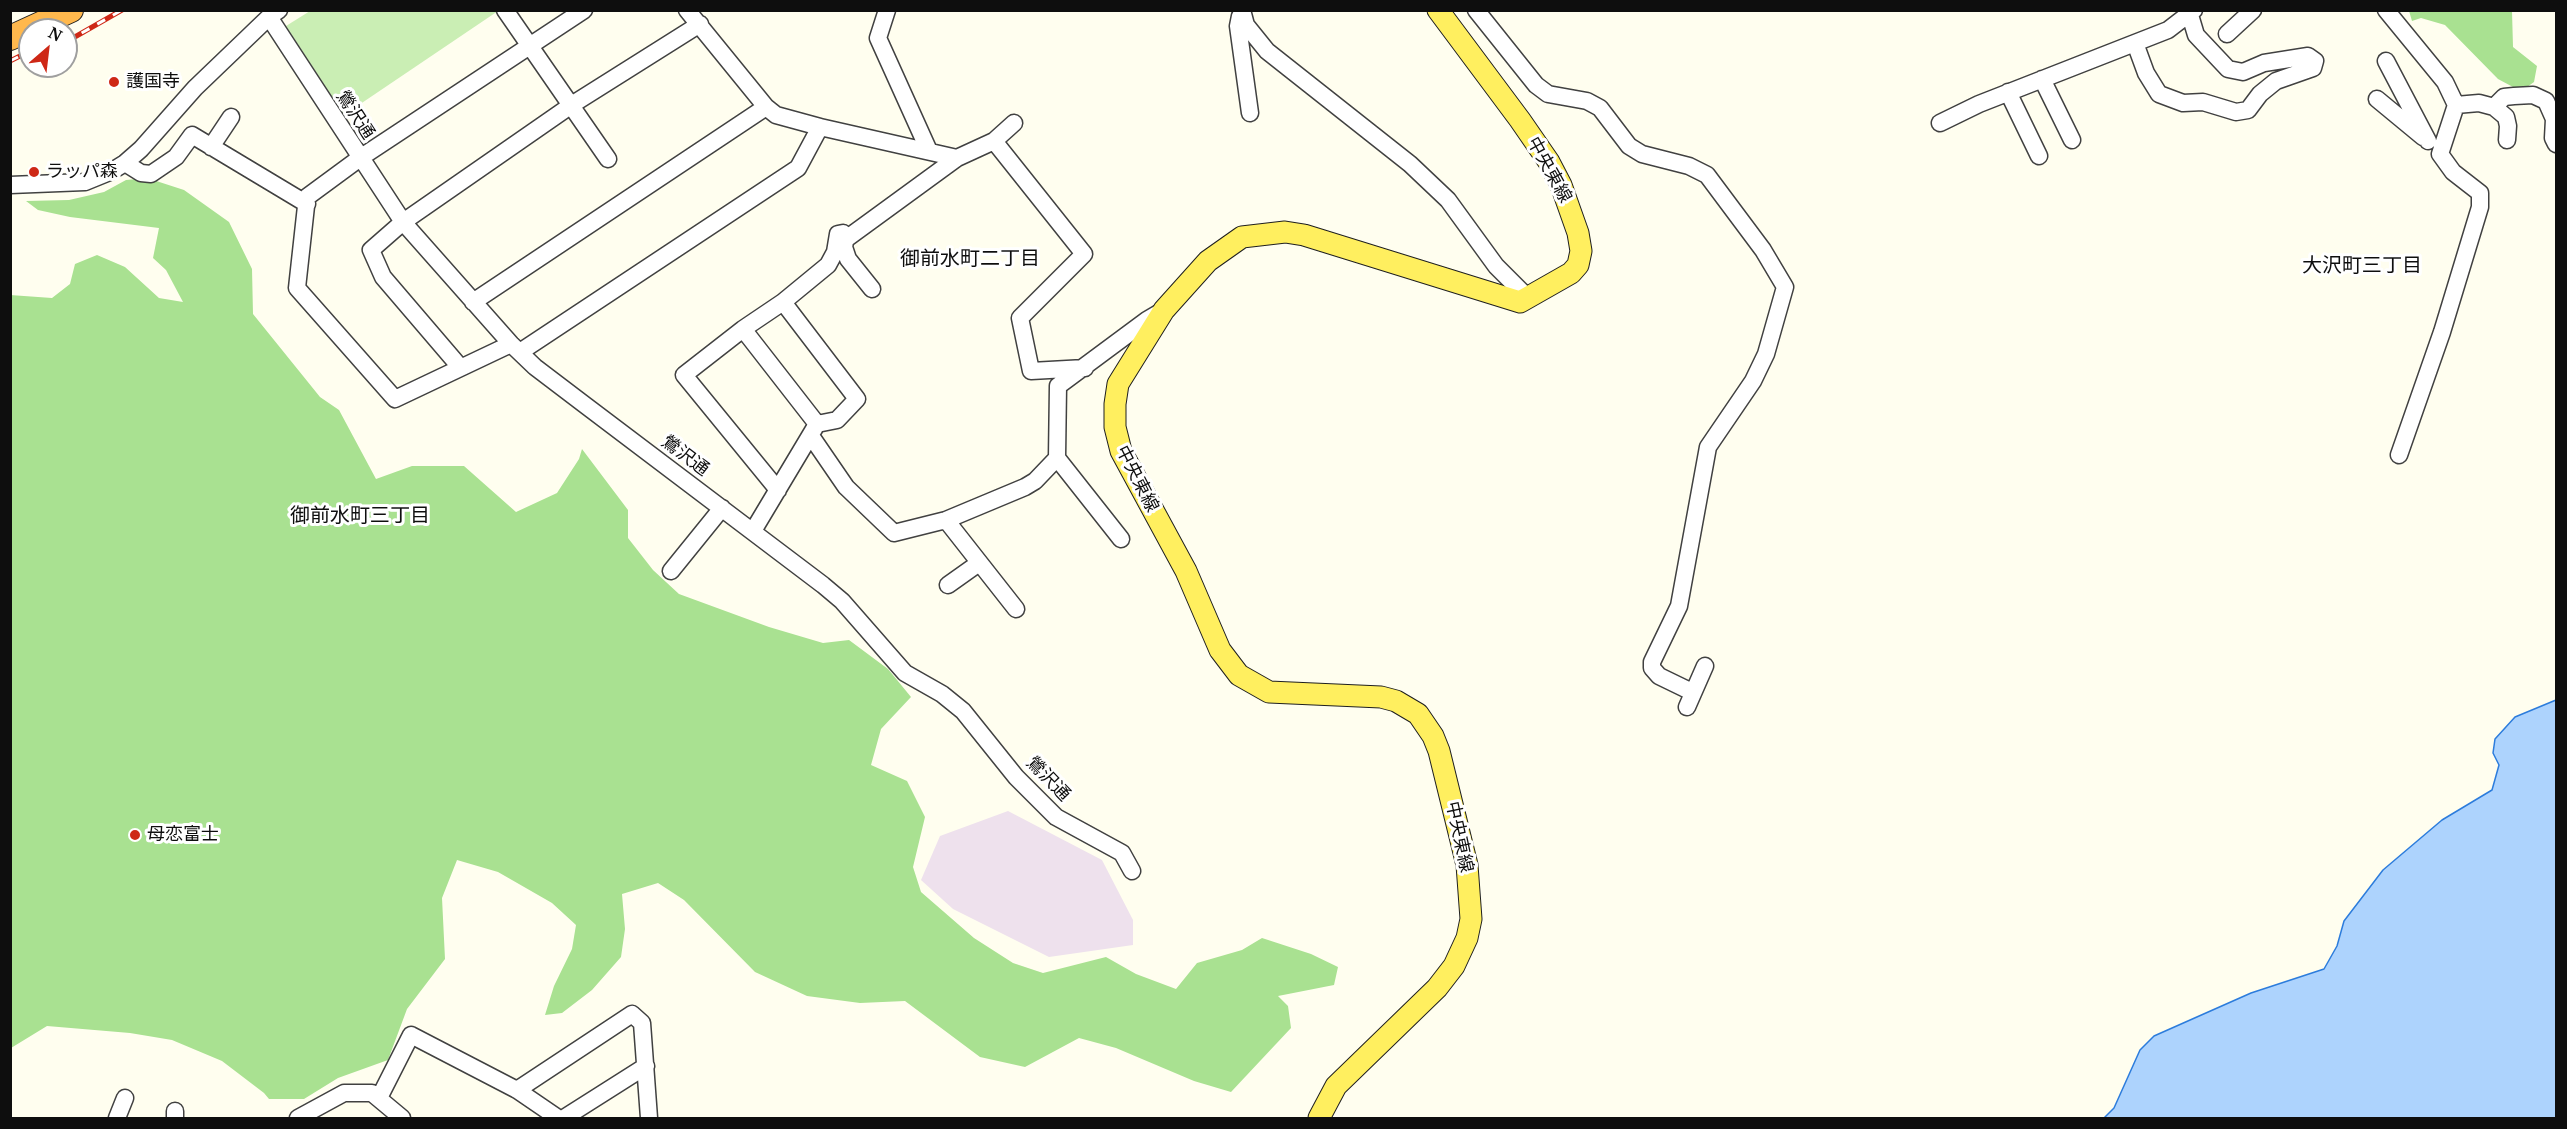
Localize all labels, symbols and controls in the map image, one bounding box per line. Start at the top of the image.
north arrow [18,18,78,78]
text: N [45,21,66,47]
place label: 護国寺 [126,71,180,93]
marker: 護国寺 [107,75,121,89]
street label: 鶯沢通 [331,86,379,144]
street label: 中央東線 [1522,133,1576,207]
place label: ラッパ森 [46,161,118,183]
marker: ラッパ森 [27,165,41,179]
district label: 御前水町二丁目 [900,247,1040,271]
district label: 大沢町三丁目 [2302,254,2422,278]
street label: 鶯沢通 [657,431,713,481]
street label: 中央東線 [1111,442,1163,516]
district label: 御前水町三丁目 [290,504,430,528]
street label: 鶯沢通 [1021,752,1075,806]
street label: 中央東線 [1441,800,1477,874]
place label: 母恋富士 [147,824,219,846]
marker: 母恋富士 [128,828,142,842]

